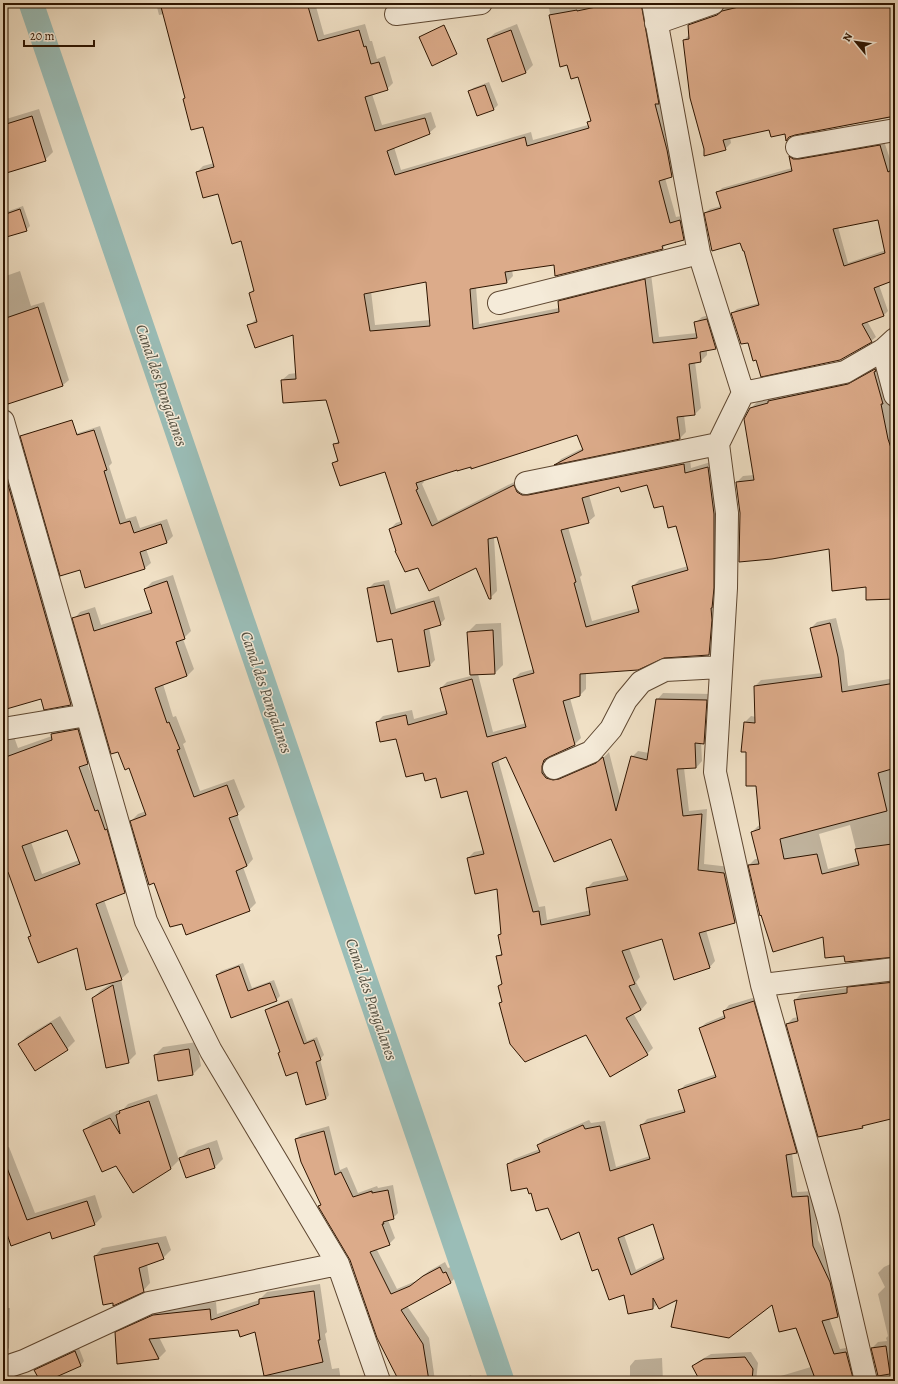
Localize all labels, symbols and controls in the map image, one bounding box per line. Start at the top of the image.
scale bar [24,22,94,48]
north arrow [836,22,876,62]
text: 20 m [30,28,54,44]
text: N [839,30,856,45]
water label: Canal des Pangalanes [130,321,192,450]
water label: Canal des Pangalanes [235,628,297,757]
water label: Canal des Pangalanes [340,935,402,1064]

